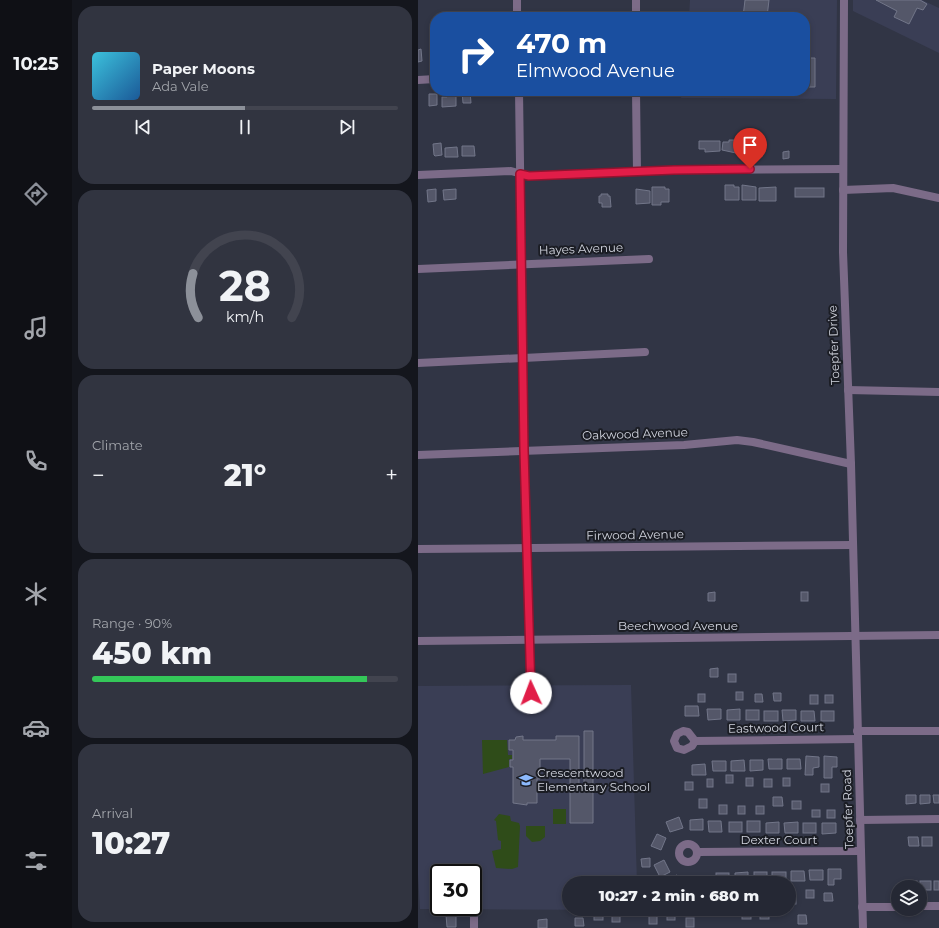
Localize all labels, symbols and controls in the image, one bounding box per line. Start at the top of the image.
text: 470 m [516,26,607,60]
icon: right [450,28,502,80]
text: 10:25 [13,53,59,75]
text: Paper Moons [152,59,255,78]
text: Elmwood Avenue [516,60,675,82]
text: Ada Vale [152,78,209,94]
icon: previous [132,116,154,138]
icon: pause [234,116,256,138]
icon: next [336,116,358,138]
pin [733,128,767,169]
icon: arrive [739,134,761,156]
icon: directions [22,180,50,208]
street label: Hayes Avenue [539,240,623,257]
text: 28 [219,260,271,310]
street label: Toepfer Drive [825,305,842,385]
text: km/h [226,307,264,325]
icon: music [22,314,50,342]
street label: Oakwood Avenue [582,424,688,443]
text: Climate [92,437,143,453]
icon: phone [22,447,50,475]
text: 21° [224,457,266,494]
text: − [92,462,105,489]
text: + [385,462,398,489]
street label: Firwood Avenue [586,526,684,543]
icon: climate [22,580,50,608]
text: Range · 90% [92,615,172,631]
street label: Beechwood Avenue [618,618,738,633]
text: 450 km [92,635,212,672]
position arrow [510,672,552,714]
icon: car [22,714,50,742]
street label: Eastwood Court [728,719,824,736]
place label: Crescentwood Elementary School [537,765,650,794]
street label: Toepfer Road [839,769,856,849]
school or university icon: Crescentwood Elementary School [518,772,534,788]
text: Arrival [92,805,133,821]
text: 10:27 [92,825,170,862]
street label: Dexter Court [741,832,818,847]
icon: filters [22,847,50,875]
speed limit sign: 30 [430,864,482,916]
map controls [891,880,927,916]
button: layers [891,880,927,916]
text: 10:27 · 2 min · 680 m [599,886,759,905]

